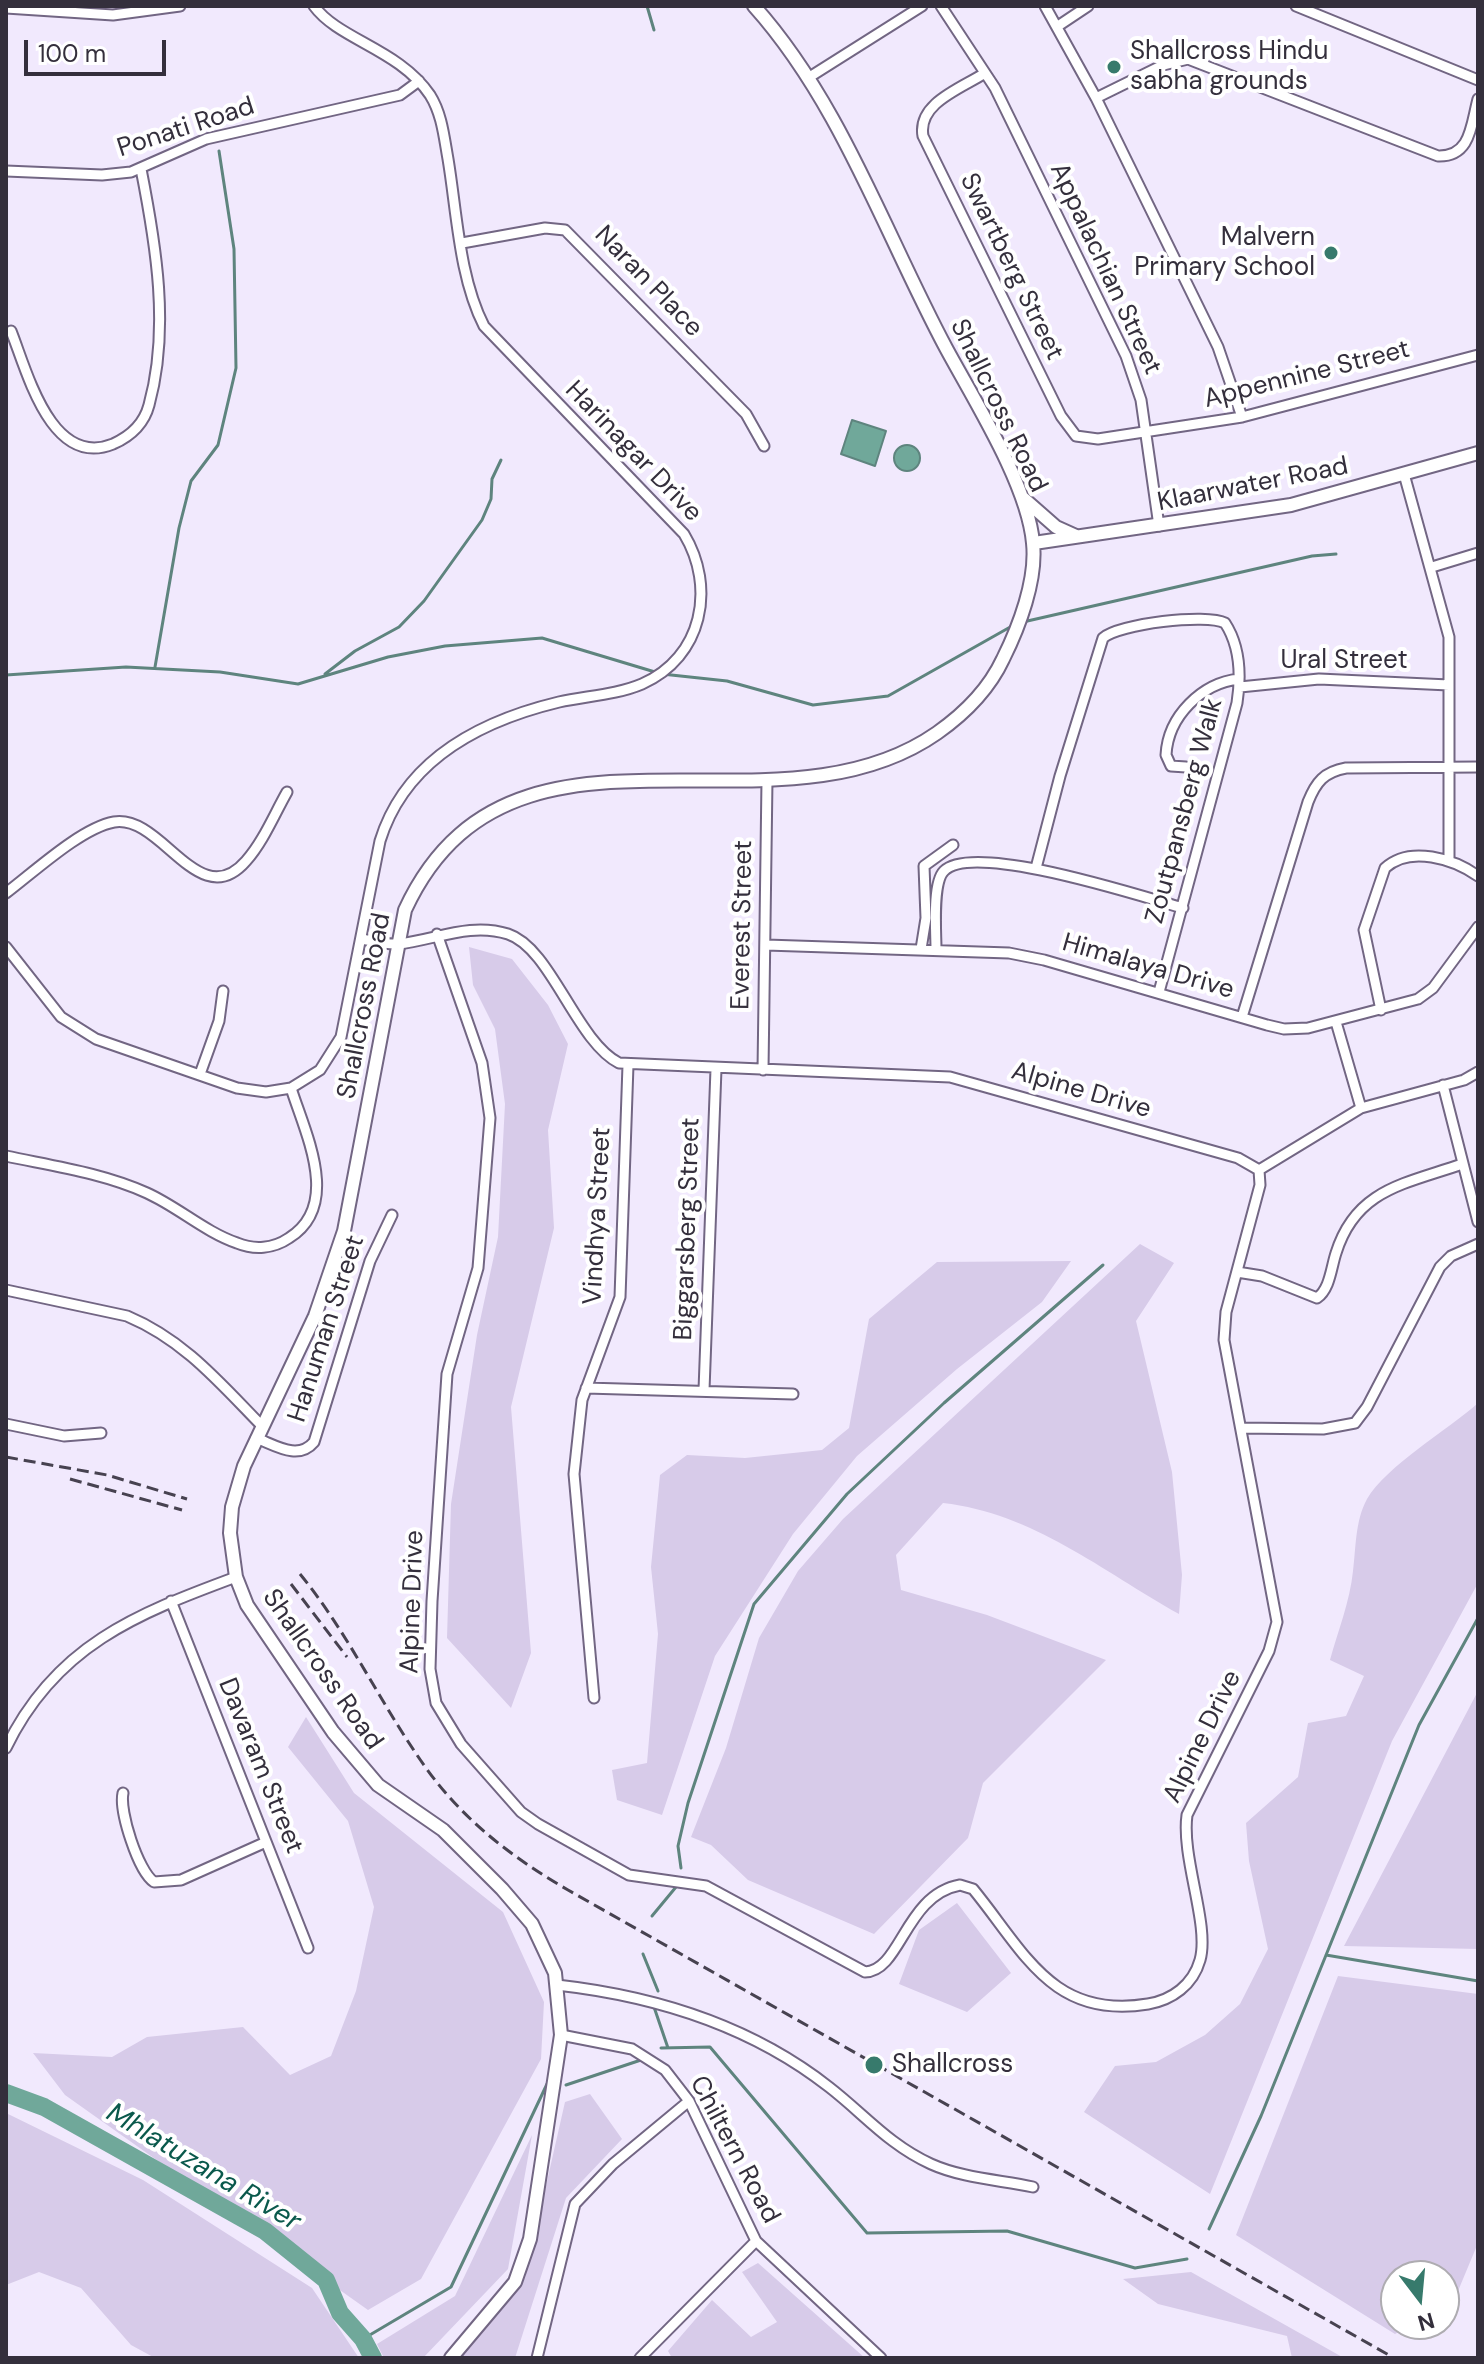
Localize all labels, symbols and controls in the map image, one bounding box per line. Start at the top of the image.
scale bar [28,24,170,74]
place label: Shallcross Hindu sabha grounds [1130,36,1328,98]
text: 100 m [38,38,106,69]
marker: Shallcross Hindu sabha grounds [1105,58,1123,76]
street label: Ponati Road [114,91,258,165]
street label: Appalachian Street [1042,158,1168,380]
street label: Swartberg Street [952,169,1070,365]
street label: Naran Place [587,220,709,344]
place label: Malvern Primary School [1134,222,1315,284]
marker: Malvern Primary School [1322,244,1340,262]
street label: Shallcross Road [943,314,1053,498]
street label: Appennine Street [1201,334,1413,416]
street label: Harinagar Drive [558,375,708,529]
street label: Klaarwater Road [1155,451,1351,519]
street label: Ural Street [1280,645,1408,677]
street label: Zoutpansberg Walk [1140,695,1230,927]
street label: Everest Street [726,840,760,1010]
street label: Shallcross Road [332,910,398,1102]
street label: Himalaya Drive [1059,928,1237,1006]
street label: Alpine Drive [1008,1056,1154,1126]
street label: Biggarsberg Street [669,1117,707,1341]
street label: Vindhya Street [578,1126,618,1306]
street label: Hanuman Street [282,1232,372,1426]
street label: Alpine Drive [395,1530,431,1674]
street label: Shallcross Road [255,1584,389,1756]
street label: Alpine Drive [1157,1666,1249,1808]
street label: Davaram Street [211,1674,309,1858]
place label: Shallcross [892,2049,1013,2081]
marker: Shallcross [863,2054,885,2076]
street label: Chiltern Road [682,2071,786,2229]
water label: Mhlatuzana River [100,2097,306,2239]
north arrow [1380,2260,1460,2340]
text: N [1415,2305,1438,2338]

